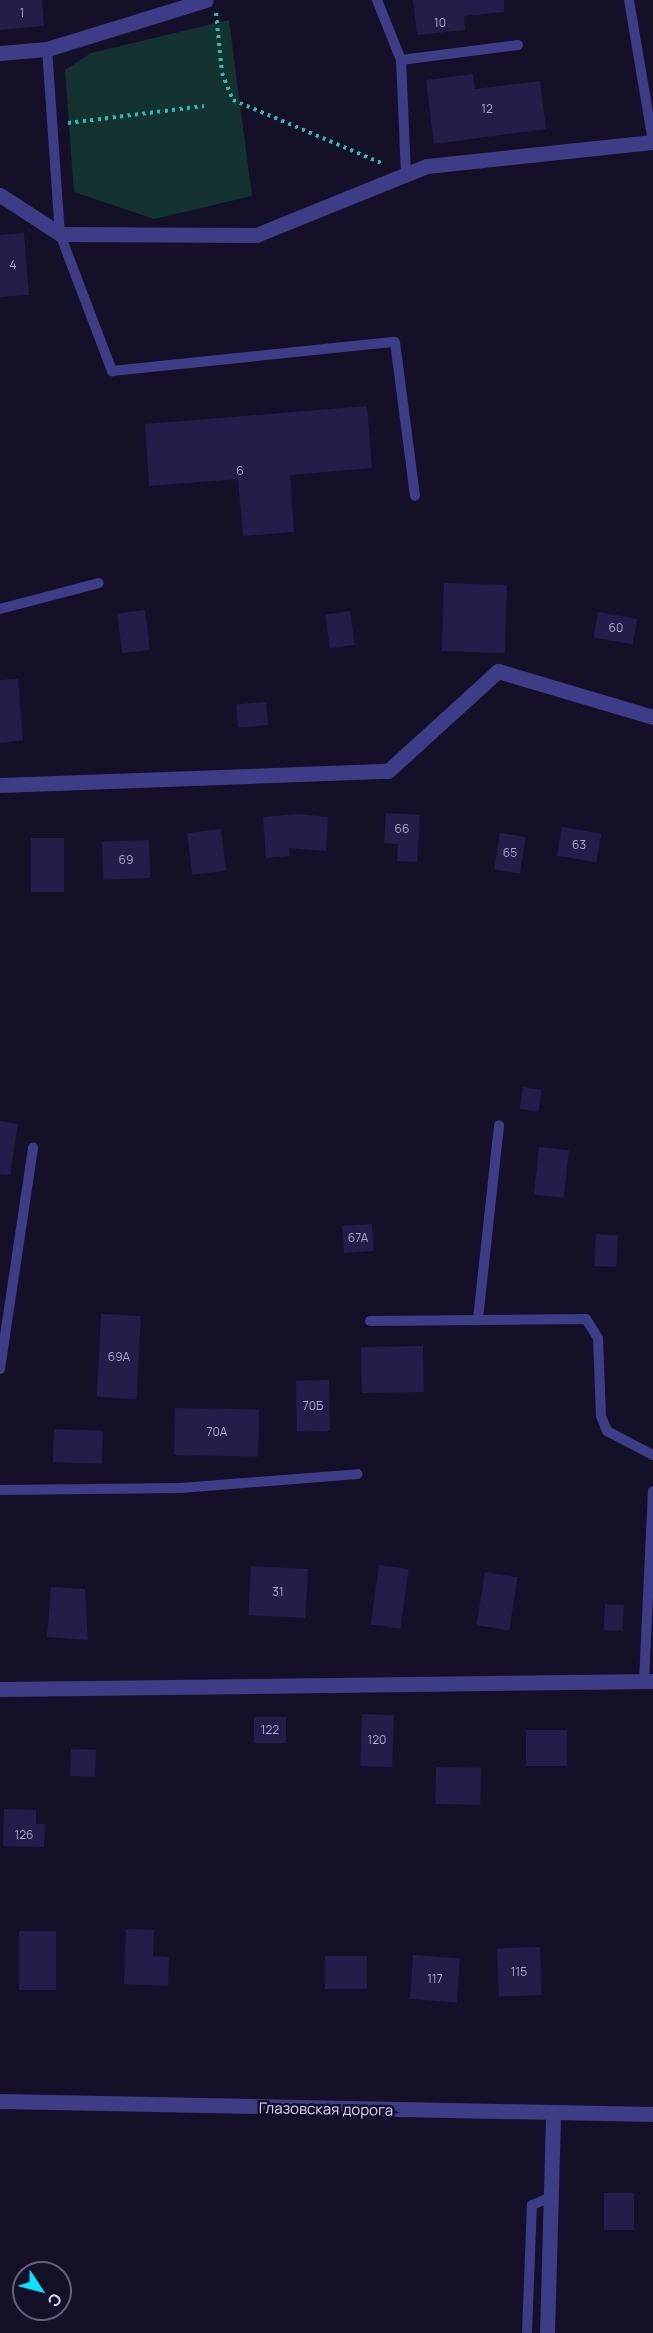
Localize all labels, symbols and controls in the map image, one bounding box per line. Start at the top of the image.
house number: 1 [20,6,24,20]
house number: 10 [434,16,446,30]
house number: 12 [481,102,493,116]
house number: 4 [9,258,17,272]
house number: 6 [236,464,244,478]
house number: 60 [609,621,623,635]
house number: 66 [395,822,409,836]
house number: 63 [572,838,586,852]
house number: 65 [503,846,517,860]
house number: 69 [119,853,133,867]
house number: 67А [348,1231,368,1245]
house number: 69А [108,1350,130,1364]
house number: 70Б [303,1399,323,1413]
house number: 70А [207,1425,227,1439]
house number: 31 [272,1585,284,1599]
house number: 122 [261,1723,279,1737]
house number: 120 [368,1733,386,1747]
house number: 126 [15,1828,33,1842]
house number: 115 [511,1965,527,1979]
house number: 117 [427,1972,443,1986]
street label: Глазовская дорога [259,2099,393,2119]
north arrow [12,2261,72,2321]
text: С [43,2289,67,2312]

